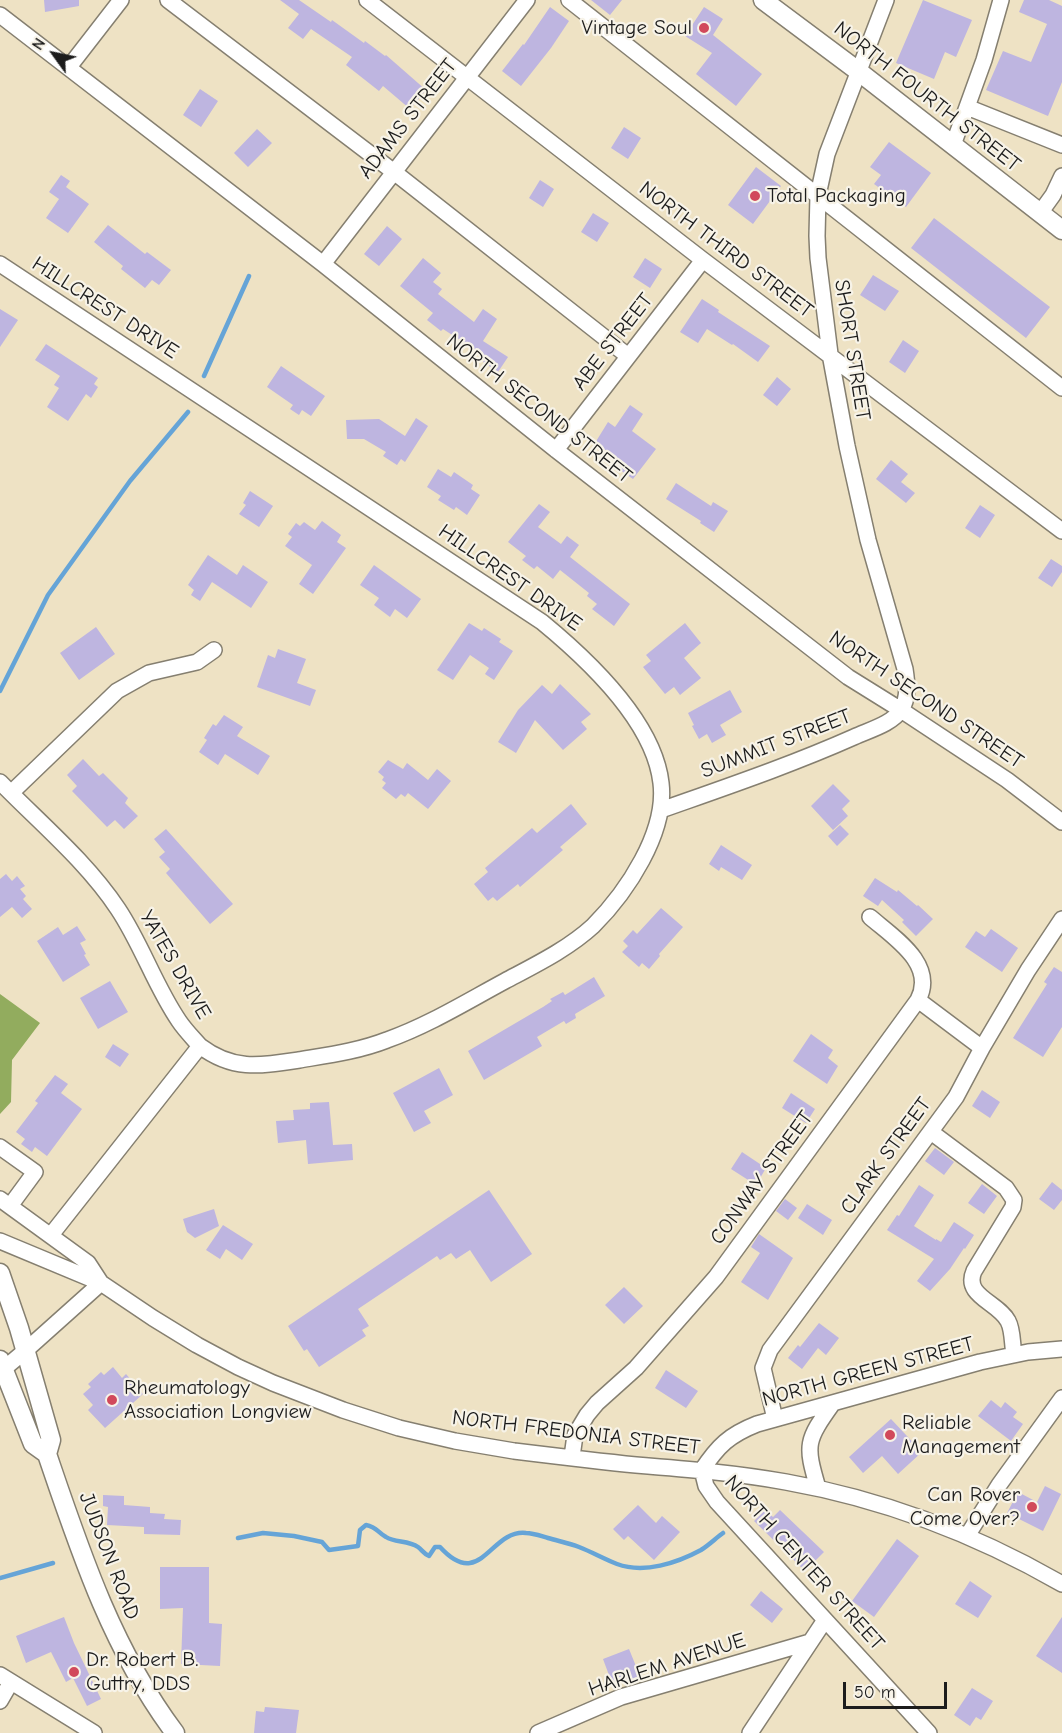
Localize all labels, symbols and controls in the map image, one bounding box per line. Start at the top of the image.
place label: Vintage Soul [581,15,692,41]
street label: NORTH FOURTH STREET [829,16,1025,178]
marker: Vintage Soul [697,21,711,35]
north arrow [24,24,84,84]
text: N [29,35,49,53]
street label: ADAMS STREET [353,54,463,184]
street label: NORTH THIRD STREET [634,176,818,324]
place label: Total Packaging [767,183,906,209]
marker: Total Packaging [748,189,762,203]
street label: HILLCREST DRIVE [27,251,183,365]
street label: SHORT STREET [828,278,876,422]
street label: ABE STREET [567,288,659,396]
street label: NORTH SECOND STREET [441,329,637,489]
street label: HILLCREST DRIVE [433,519,587,637]
street label: NORTH SECOND STREET [824,626,1028,774]
street label: SUMMIT STREET [697,704,855,784]
street label: YATES DRIVE [134,906,216,1024]
street label: CLARK STREET [835,1093,937,1219]
street label: CONWAY STREET [705,1106,819,1250]
street label: NORTH GREEN STREET [759,1332,977,1412]
place label: Rheumatology Association Longview [124,1375,312,1425]
marker: Rheumatology Association Longview [105,1393,119,1407]
street label: NORTH FREDONIA STREET [451,1405,701,1461]
place label: Reliable Management [902,1410,1020,1460]
marker: Reliable Management [883,1428,897,1442]
street label: NORTH CENTER STREET [719,1470,889,1656]
place label: Can Rover Come Over? [910,1482,1020,1532]
street label: JUDSON ROAD [73,1489,145,1623]
marker: Can Rover Come Over? [1025,1500,1039,1514]
street label: HARLEM AVENUE [585,1628,749,1702]
place label: Dr. Robert B. Guttry, DDS [86,1647,198,1697]
marker: Dr. Robert B. Guttry, DDS [67,1665,81,1679]
scale bar [846,1670,950,1708]
text: 50 m [854,1682,896,1703]

